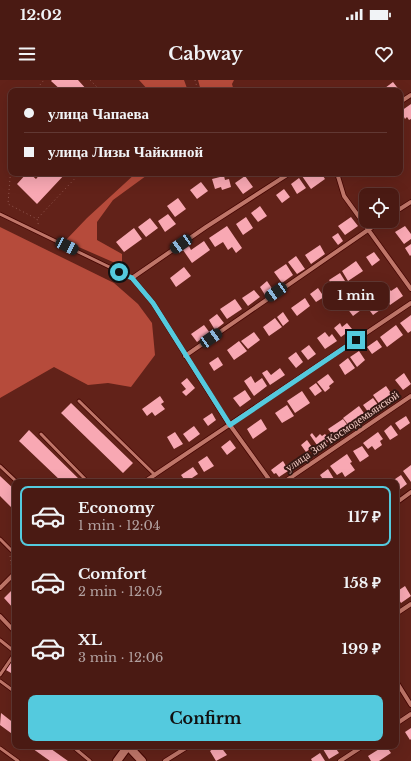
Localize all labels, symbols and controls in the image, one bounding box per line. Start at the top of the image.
text: 12:02 [20,5,62,24]
icon: menu [16,43,38,65]
text: Cabway [168,43,243,65]
icon: heart [373,43,395,65]
text: улица Чапаева [48,104,149,123]
text: улица Лизы Чайкиной [48,142,203,161]
map controls [359,188,399,228]
button: locate [359,188,399,228]
car [168,232,194,256]
car [54,235,80,257]
route start [110,263,128,281]
car [263,280,289,304]
callout: 1 min [323,282,389,310]
text: 1 min [337,287,375,304]
car [198,326,224,350]
route end [347,331,365,349]
street label: улица Зои Космодемьянской [282,388,402,474]
icon: car [30,498,66,534]
text: Economy [78,498,155,517]
text: 117 ₽ [347,507,381,526]
text: 1 min · 12:04 [78,517,160,534]
icon: car [30,564,66,600]
text: Comfort [78,564,146,583]
text: 158 ₽ [343,573,381,592]
text: 2 min · 12:05 [78,583,162,600]
icon: car [30,630,66,666]
text: XL [78,630,102,649]
text: 199 ₽ [342,639,381,658]
text: 3 min · 12:06 [78,649,163,666]
button: Confirm [28,695,383,741]

